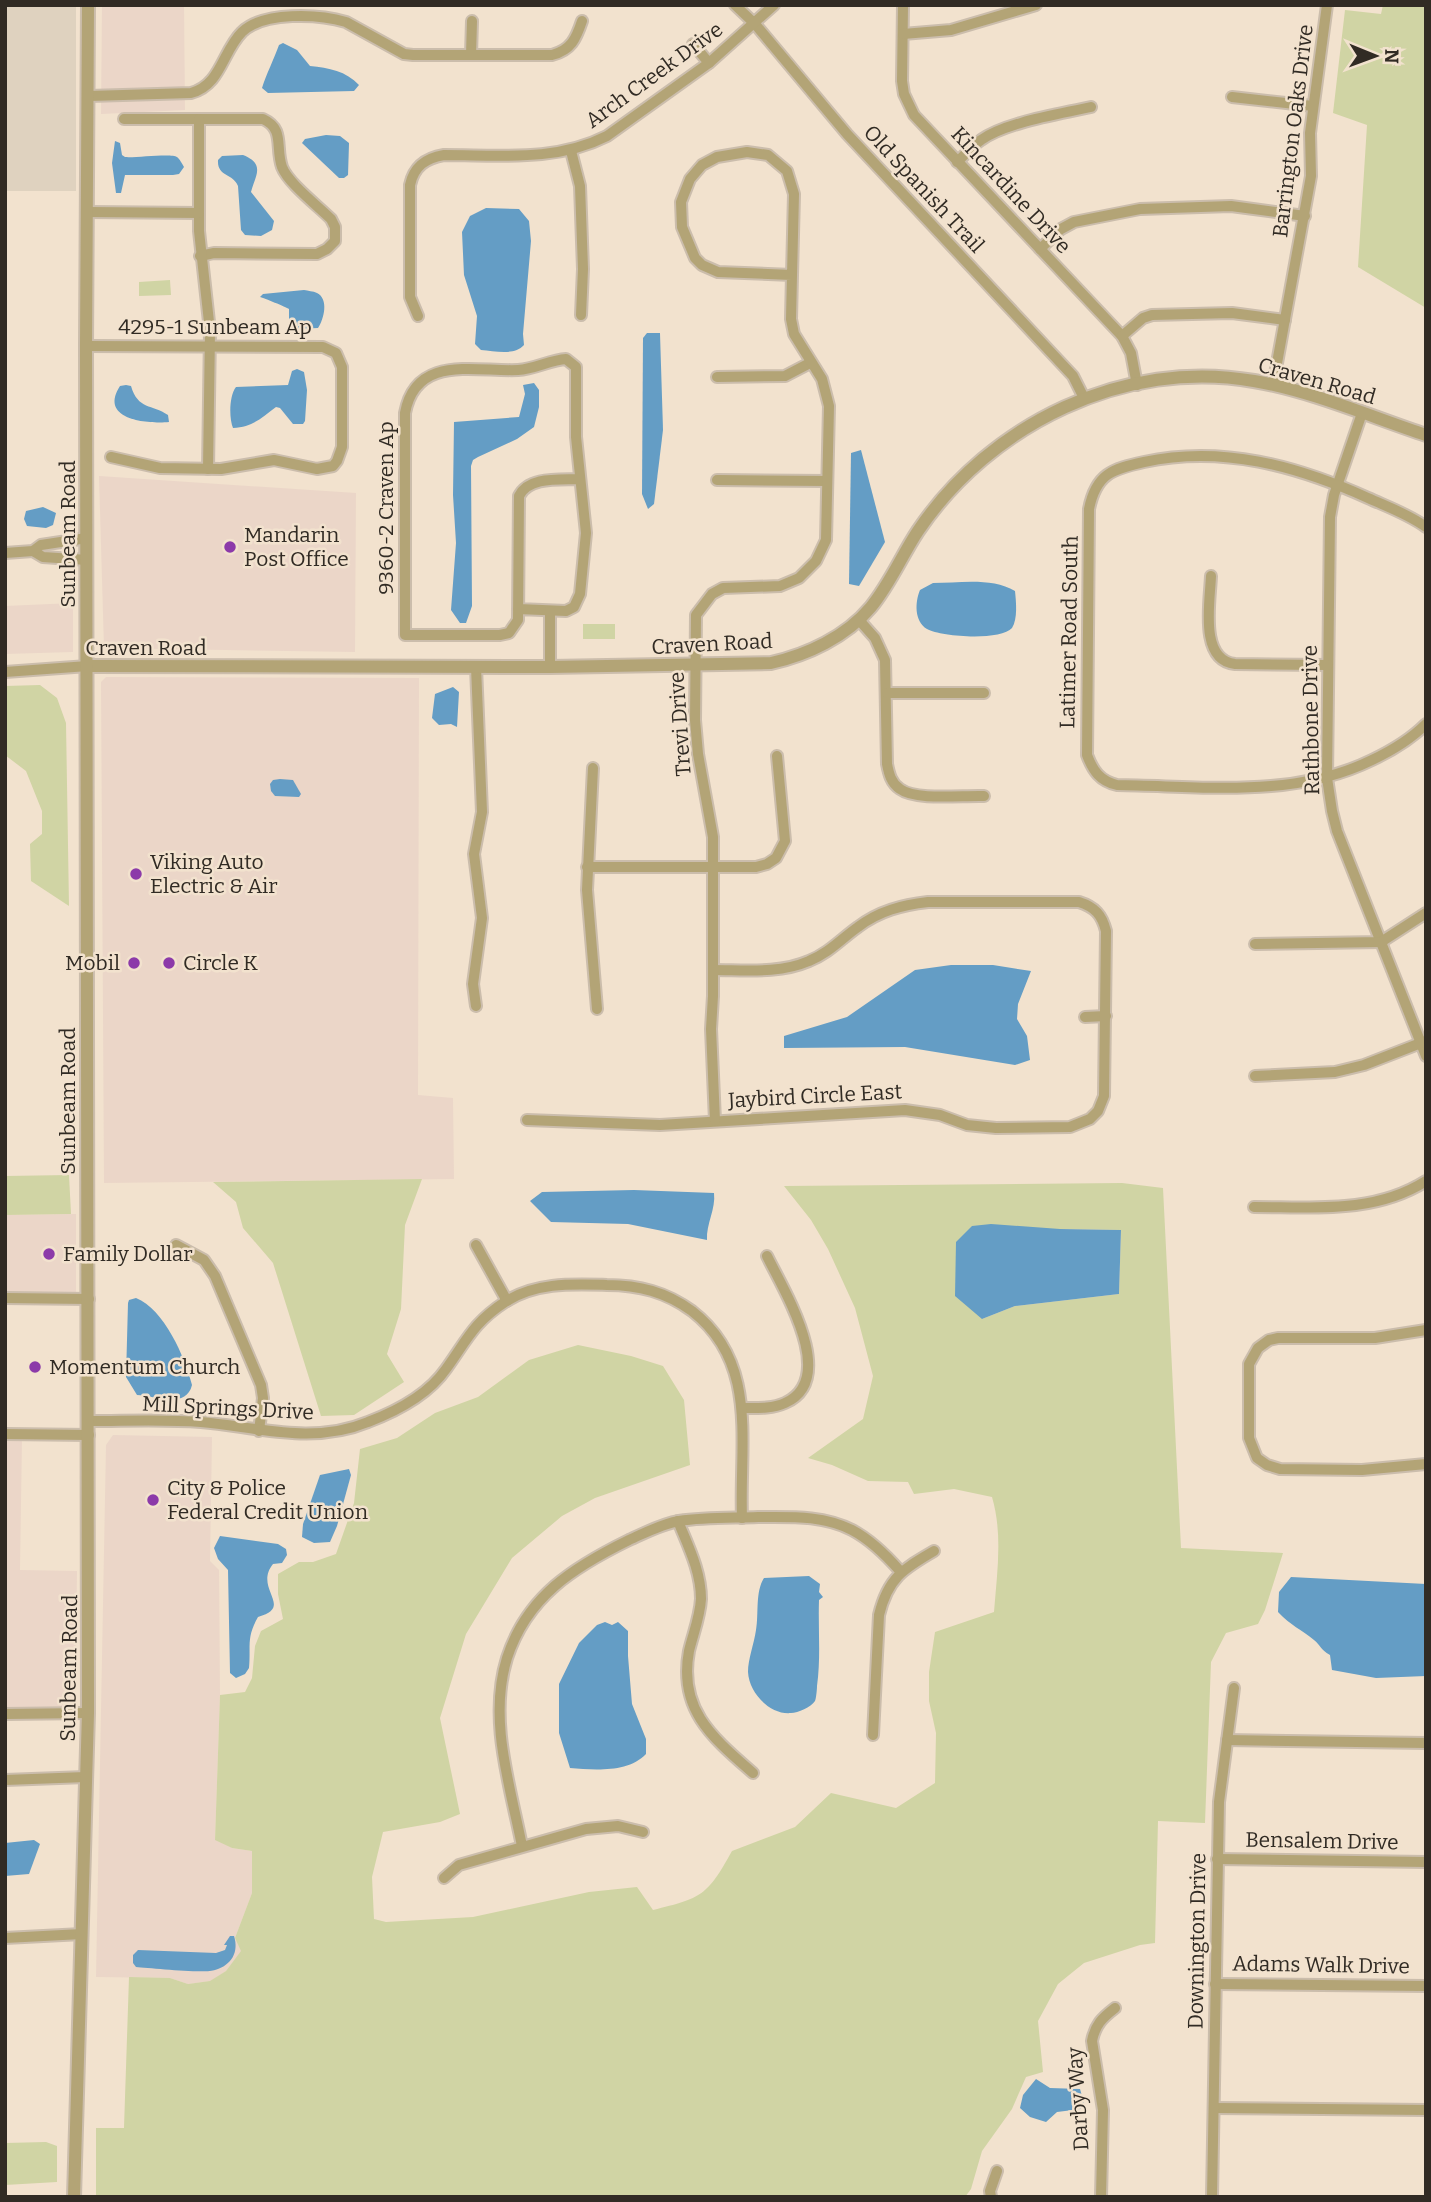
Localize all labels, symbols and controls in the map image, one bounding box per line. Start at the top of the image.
street label: Arch Creek Drive [580,16,728,134]
north arrow [1340,21,1410,91]
street label: Barrington Oaks Drive [1267,23,1319,239]
text: N [1380,49,1403,64]
street label: Old Spanish Trail [858,120,990,258]
street label: Kincardine Drive [945,121,1077,259]
street label: 4295-1 Sunbeam Ap [118,314,312,340]
street label: Craven Road [1255,352,1379,410]
street label: 9360-2 Craven Ap [373,421,399,595]
street label: Sunbeam Road [55,460,81,608]
place label: Mandarin Post Office [244,522,349,572]
street label: Latimer Road South [1054,535,1084,729]
marker: Mandarin Post Office [222,539,238,555]
street label: Craven Road [651,628,773,660]
street label: Craven Road [85,635,207,661]
street label: Rathbone Drive [1297,645,1325,795]
street label: Trevi Drive [663,671,697,777]
place label: Viking Auto Electric & Air [150,849,278,899]
marker: Viking Auto Electric & Air [128,866,144,882]
place label: Mobil [65,950,120,976]
place label: Circle K [183,950,258,976]
marker: Mobil [126,955,142,971]
marker: Circle K [161,955,177,971]
street label: Sunbeam Road [55,1027,81,1175]
street label: Jaybird Circle East [726,1078,903,1114]
place label: Family Dollar [63,1241,193,1267]
marker: Family Dollar [41,1246,57,1262]
place label: Momentum Church [49,1354,240,1380]
marker: Momentum Church [27,1359,43,1375]
street label: Mill Springs Drive [142,1391,314,1425]
place label: City & Police Federal Credit Union [167,1475,368,1525]
marker: City & Police Federal Credit Union [145,1492,161,1508]
street label: Sunbeam Road [55,1594,83,1742]
street label: Bensalem Drive [1245,1827,1399,1855]
street label: Downington Drive [1182,1853,1212,2029]
street label: Adams Walk Drive [1232,1950,1410,1980]
street label: Darby Way [1061,2045,1095,2152]

